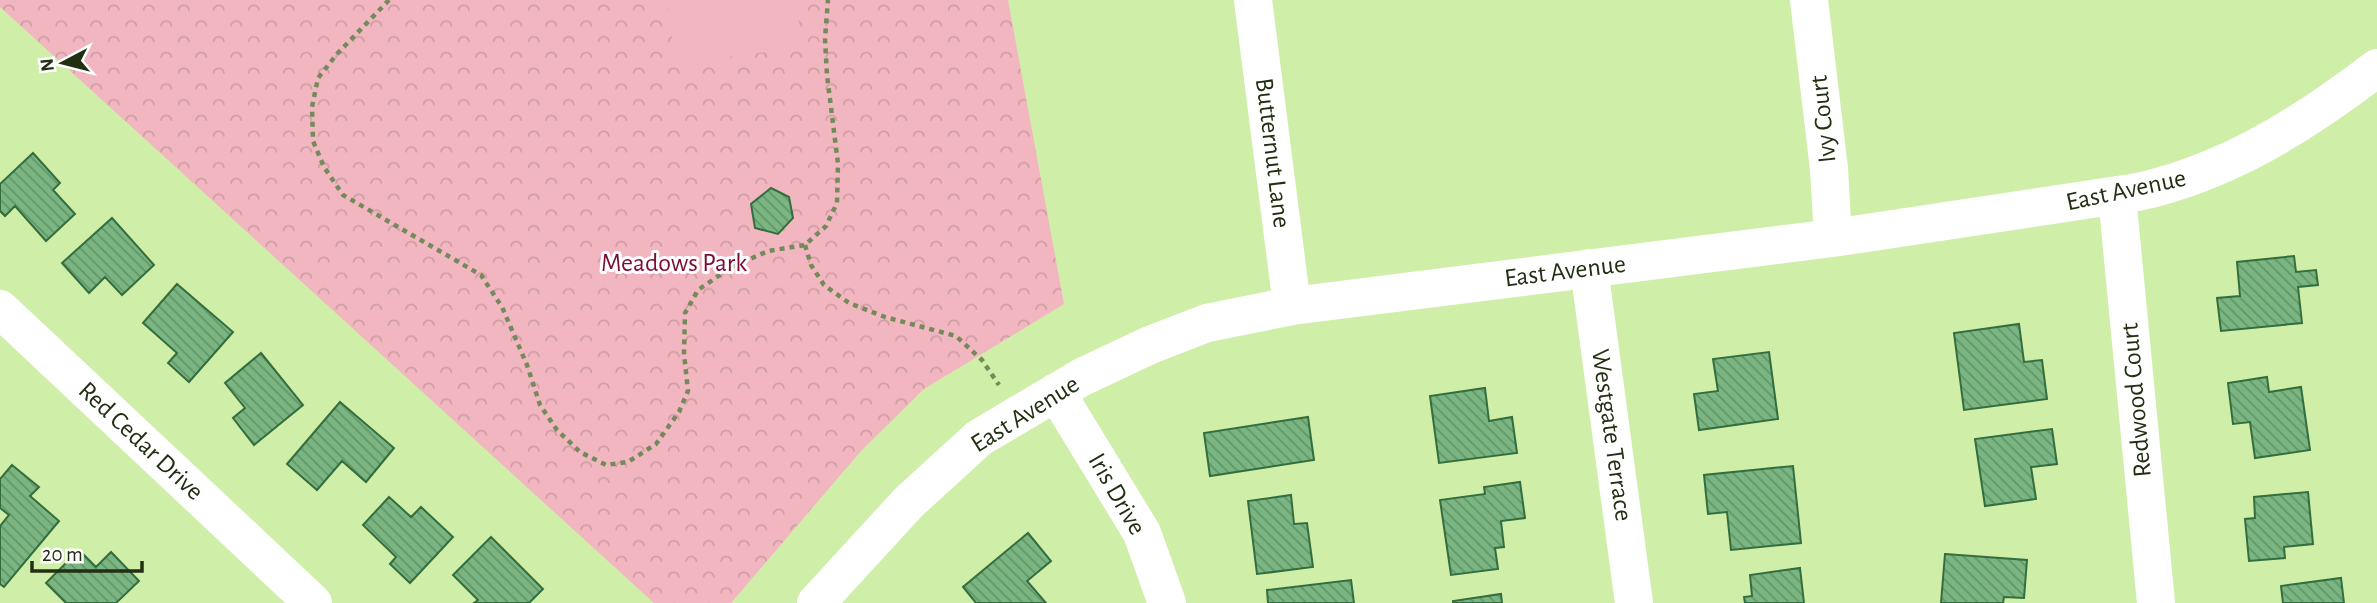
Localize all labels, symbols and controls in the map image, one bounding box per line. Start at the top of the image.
north arrow [28,28,98,98]
text: N [37,57,58,73]
street label: Ivy Court [1805,74,1841,164]
street label: Butternut Lane [1251,76,1295,230]
street label: East Avenue [2064,165,2188,215]
park label: Meadows Park [601,250,747,276]
street label: East Avenue [1503,251,1627,291]
street label: Redwood Court [2116,322,2156,478]
street label: Westgate Terrace [1587,347,1637,523]
street label: East Avenue [966,371,1084,457]
street label: Red Cedar Drive [74,377,208,505]
street label: Iris Drive [1083,449,1151,539]
scale bar [32,530,142,574]
text: 20 m [42,544,83,565]

